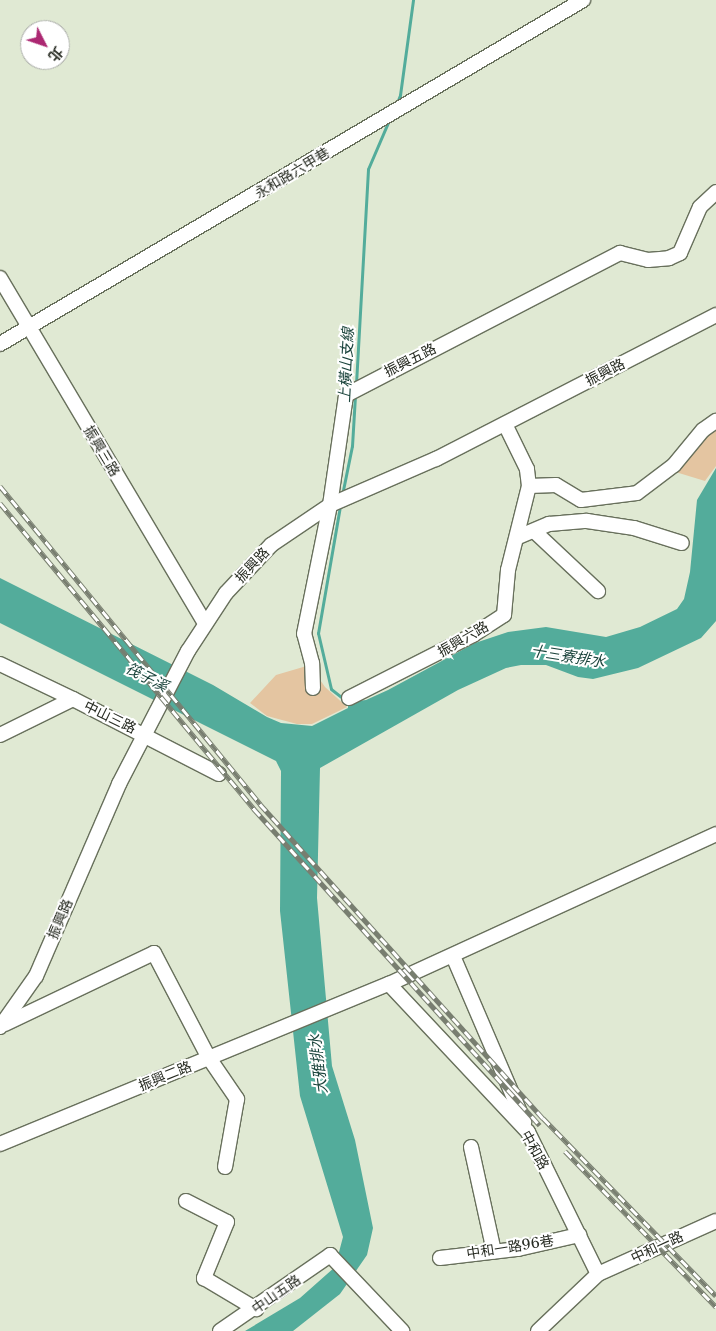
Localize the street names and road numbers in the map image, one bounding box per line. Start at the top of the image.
street label: 永和路六甲巷 [252,144,332,202]
street label: 振興五路 [381,340,439,380]
street label: 振興路 [582,355,628,389]
street label: 振興三路 [80,423,124,479]
street label: 振興路 [232,544,272,586]
street label: 振興六路 [435,618,491,660]
street label: 中山三路 [81,697,139,737]
street label: 振興路 [44,896,76,942]
street label: 振興二路 [136,1058,194,1094]
street label: 中和路 [517,1128,553,1172]
street label: 中和一路 [628,1228,686,1266]
street label: 中和一路96巷 [465,1232,555,1262]
street label: 中山五路 [248,1271,304,1317]

